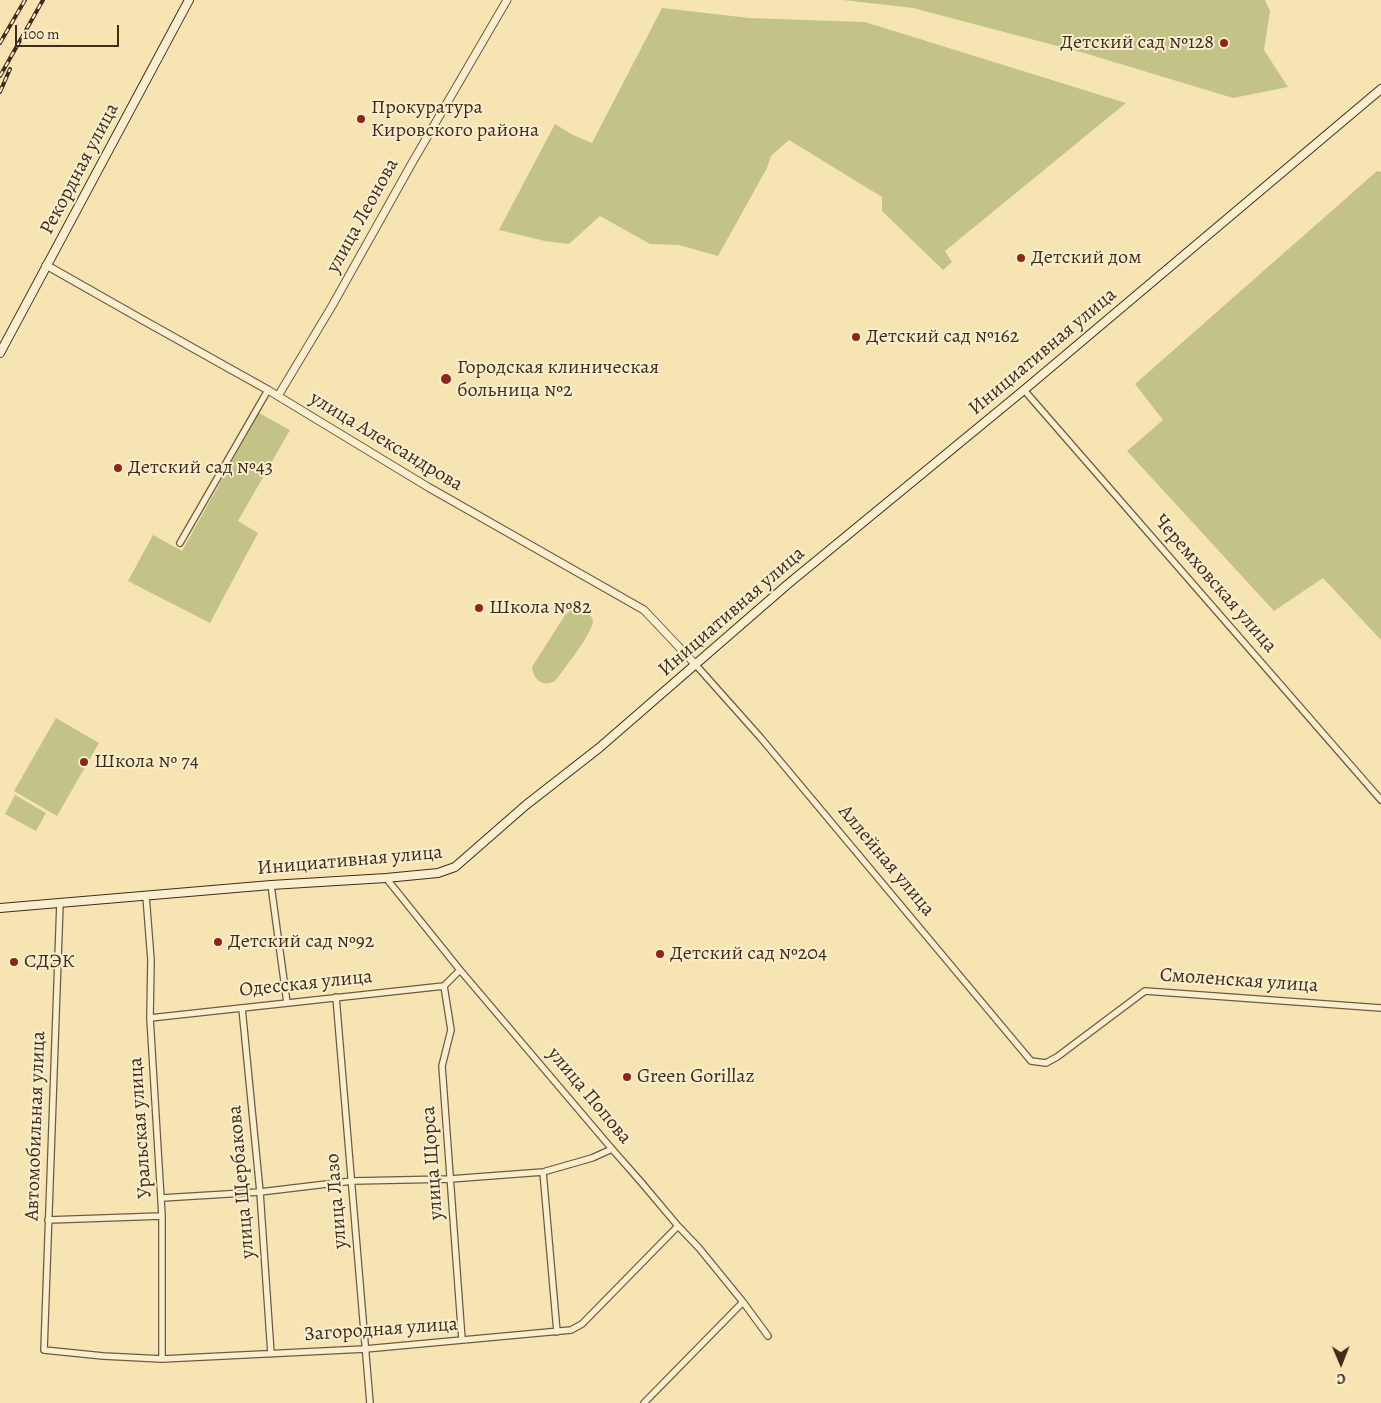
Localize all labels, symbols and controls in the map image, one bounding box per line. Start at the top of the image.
scale bar [18,15,121,47]
text: 100 m [23,24,60,44]
place label: Детский сад №128 [1060,31,1214,55]
marker: Детский сад №128 [1218,37,1230,49]
place label: Прокуратура Кировского района [371,96,539,143]
street label: Рекордная улица [35,99,125,239]
marker: Прокуратура Кировского района [355,113,367,125]
street label: улица Леонова [322,154,404,278]
place label: Детский дом [1031,246,1142,270]
marker: Детский дом [1015,252,1027,264]
street label: Инициативная улица [964,283,1122,421]
place label: Детский сад №162 [866,325,1019,349]
marker: Детский сад №162 [850,331,862,343]
place label: Городская клиническая больница №2 [457,356,659,403]
marker: Городская клиническая больница №2 [439,372,453,386]
street label: улица Александрова [305,387,467,497]
place label: Детский сад №43 [128,456,273,480]
marker: Детский сад №43 [112,462,124,474]
street label: Черемховская улица [1148,510,1282,658]
street label: Инициативная улица [654,542,810,682]
place label: Школа №82 [489,596,592,620]
marker: Школа №82 [473,602,485,614]
place label: Школа № 74 [94,750,199,774]
marker: Школа № 74 [78,756,90,768]
street label: Аллейная улица [832,800,940,922]
street label: Инициативная улица [256,841,444,881]
place label: Детский сад №92 [228,930,374,954]
marker: Детский сад №92 [212,936,224,948]
place label: Детский сад №204 [670,942,827,966]
marker: Детский сад №204 [654,948,666,960]
place label: СДЭК [24,950,74,974]
marker: СДЭК [8,956,20,968]
street label: Смоленская улица [1159,963,1319,999]
street label: Одесская улица [238,965,374,1003]
street label: Автомобильная улица [21,1031,51,1221]
street label: улица Попова [542,1043,636,1149]
street label: Уральская улица [124,1056,158,1200]
place label: Green Gorillaz [637,1065,755,1089]
marker: Green Gorillaz [621,1071,633,1083]
street label: улица Щербакова [223,1104,261,1260]
street label: улица Щорса [417,1105,449,1221]
street label: улица Лазо [321,1152,353,1250]
street label: Загородная улица [303,1313,459,1347]
north arrow [1316,1338,1366,1388]
text: С [1337,1369,1346,1388]

